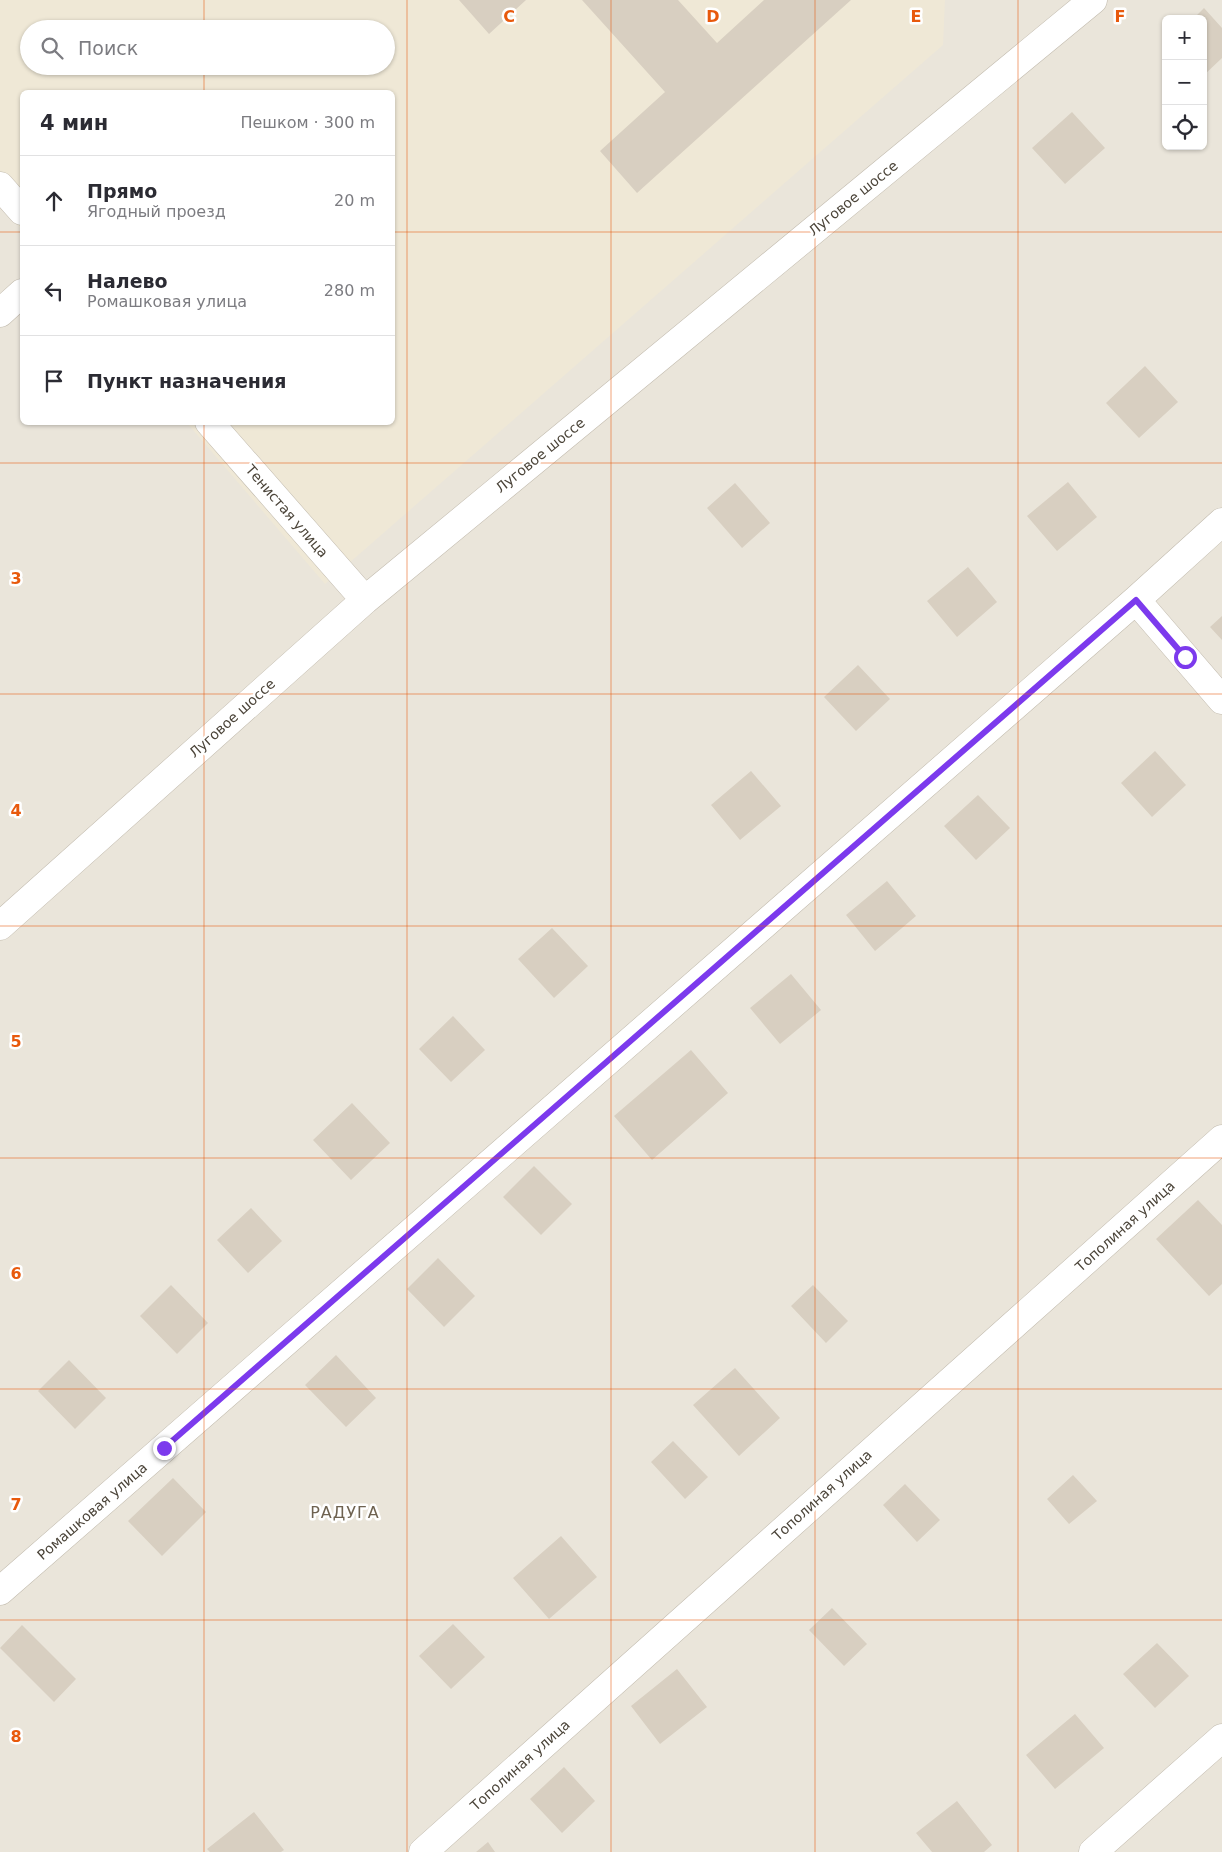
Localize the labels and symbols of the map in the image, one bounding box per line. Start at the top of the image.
text: C [503,7,515,26]
text: D [706,7,720,26]
text: E [911,7,921,26]
text: F [1115,7,1125,26]
street label: Луговое шоссе [805,157,901,239]
street label: Луговое шоссе [492,414,588,496]
street label: Тенистая улица [242,461,331,560]
text: 3 [10,569,22,588]
route start [1174,646,1197,669]
street label: Луговое шоссе [186,675,278,761]
text: 4 [10,801,22,820]
text: 5 [10,1032,22,1051]
street label: Тополиная улица [1071,1177,1178,1275]
text: 6 [10,1264,22,1283]
route end [153,1437,176,1460]
street label: Тополиная улица [768,1446,875,1544]
street label: Ромашковая улица [34,1459,150,1563]
text: 7 [10,1495,22,1514]
district label: РАДУГА [310,1503,380,1522]
street label: Тополиная улица [466,1716,573,1814]
text: 8 [10,1727,22,1746]

